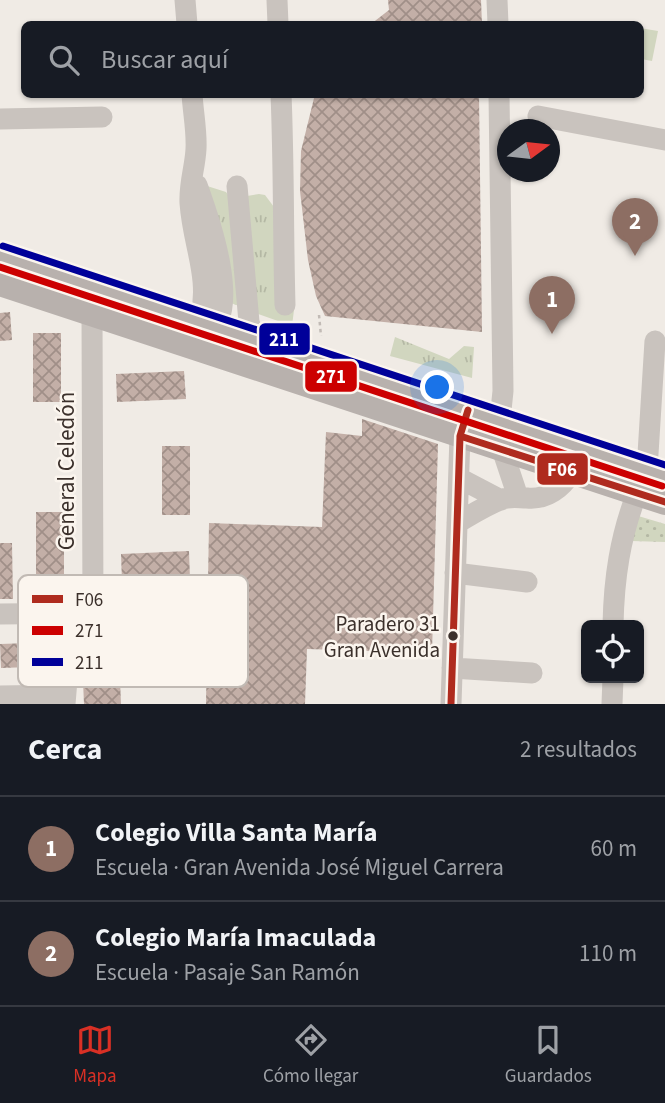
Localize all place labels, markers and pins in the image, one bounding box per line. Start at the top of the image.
pin: 2 [612,198,658,256]
pin: 1 [529,276,575,334]
place label: Paradero 31 Gran Avenida [324,609,440,665]
marker: Paradero 31 Gran Avenida [446,629,460,643]

